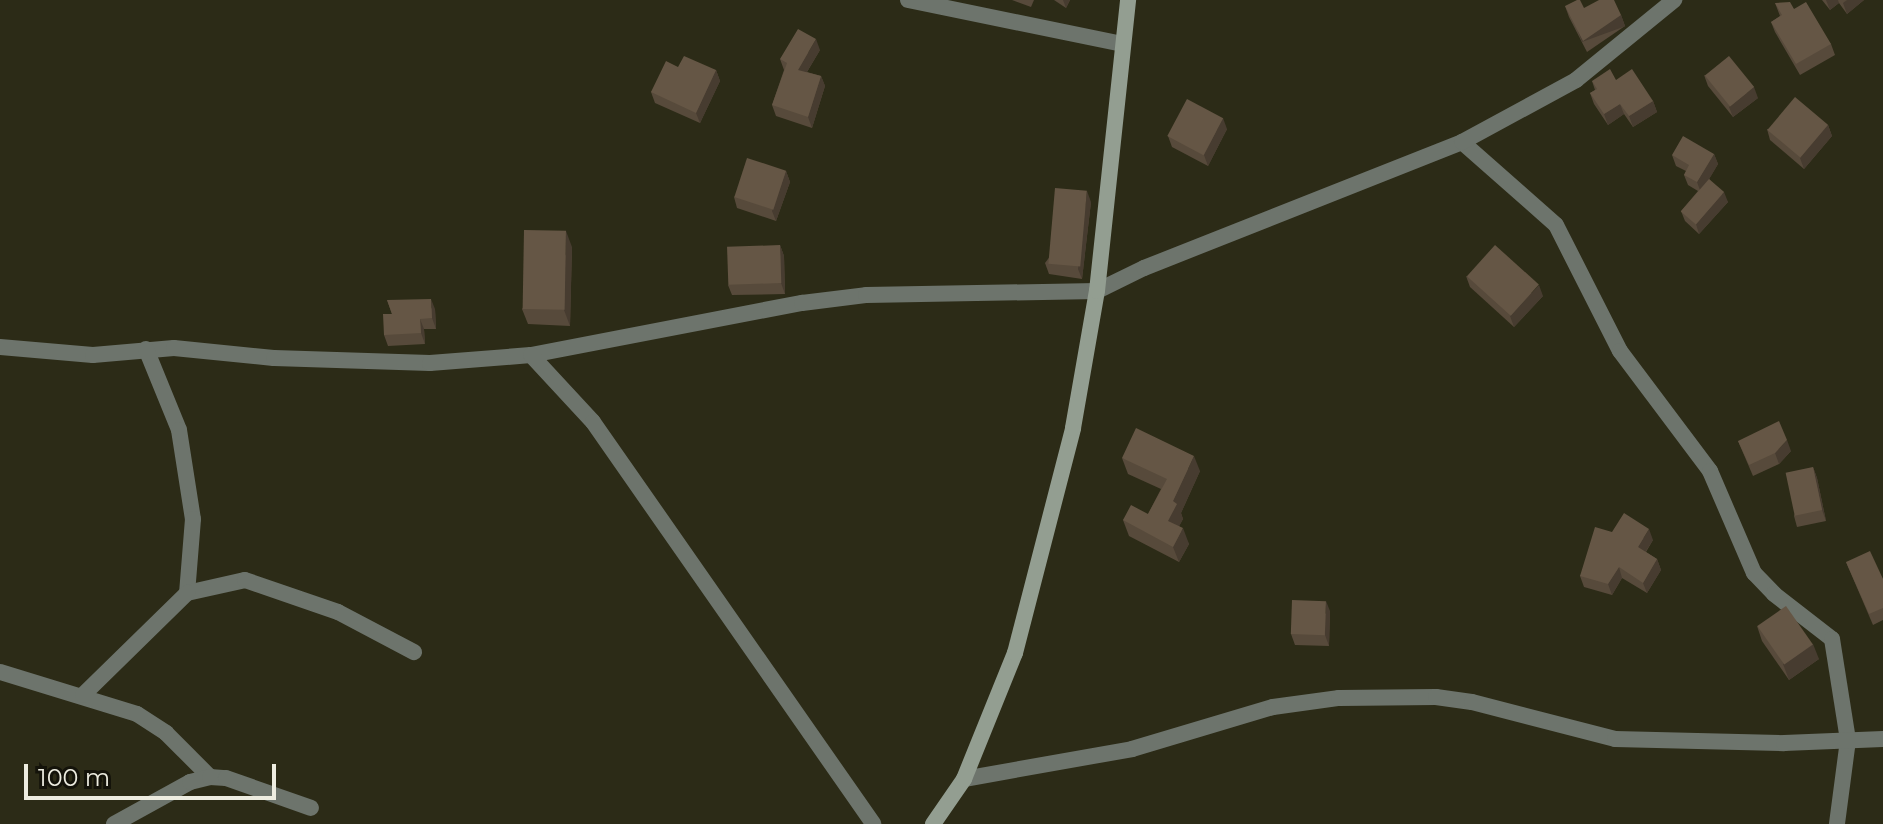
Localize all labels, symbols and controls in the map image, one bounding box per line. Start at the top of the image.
scale bar [28,748,280,798]
text: 100 m [38,763,110,792]

